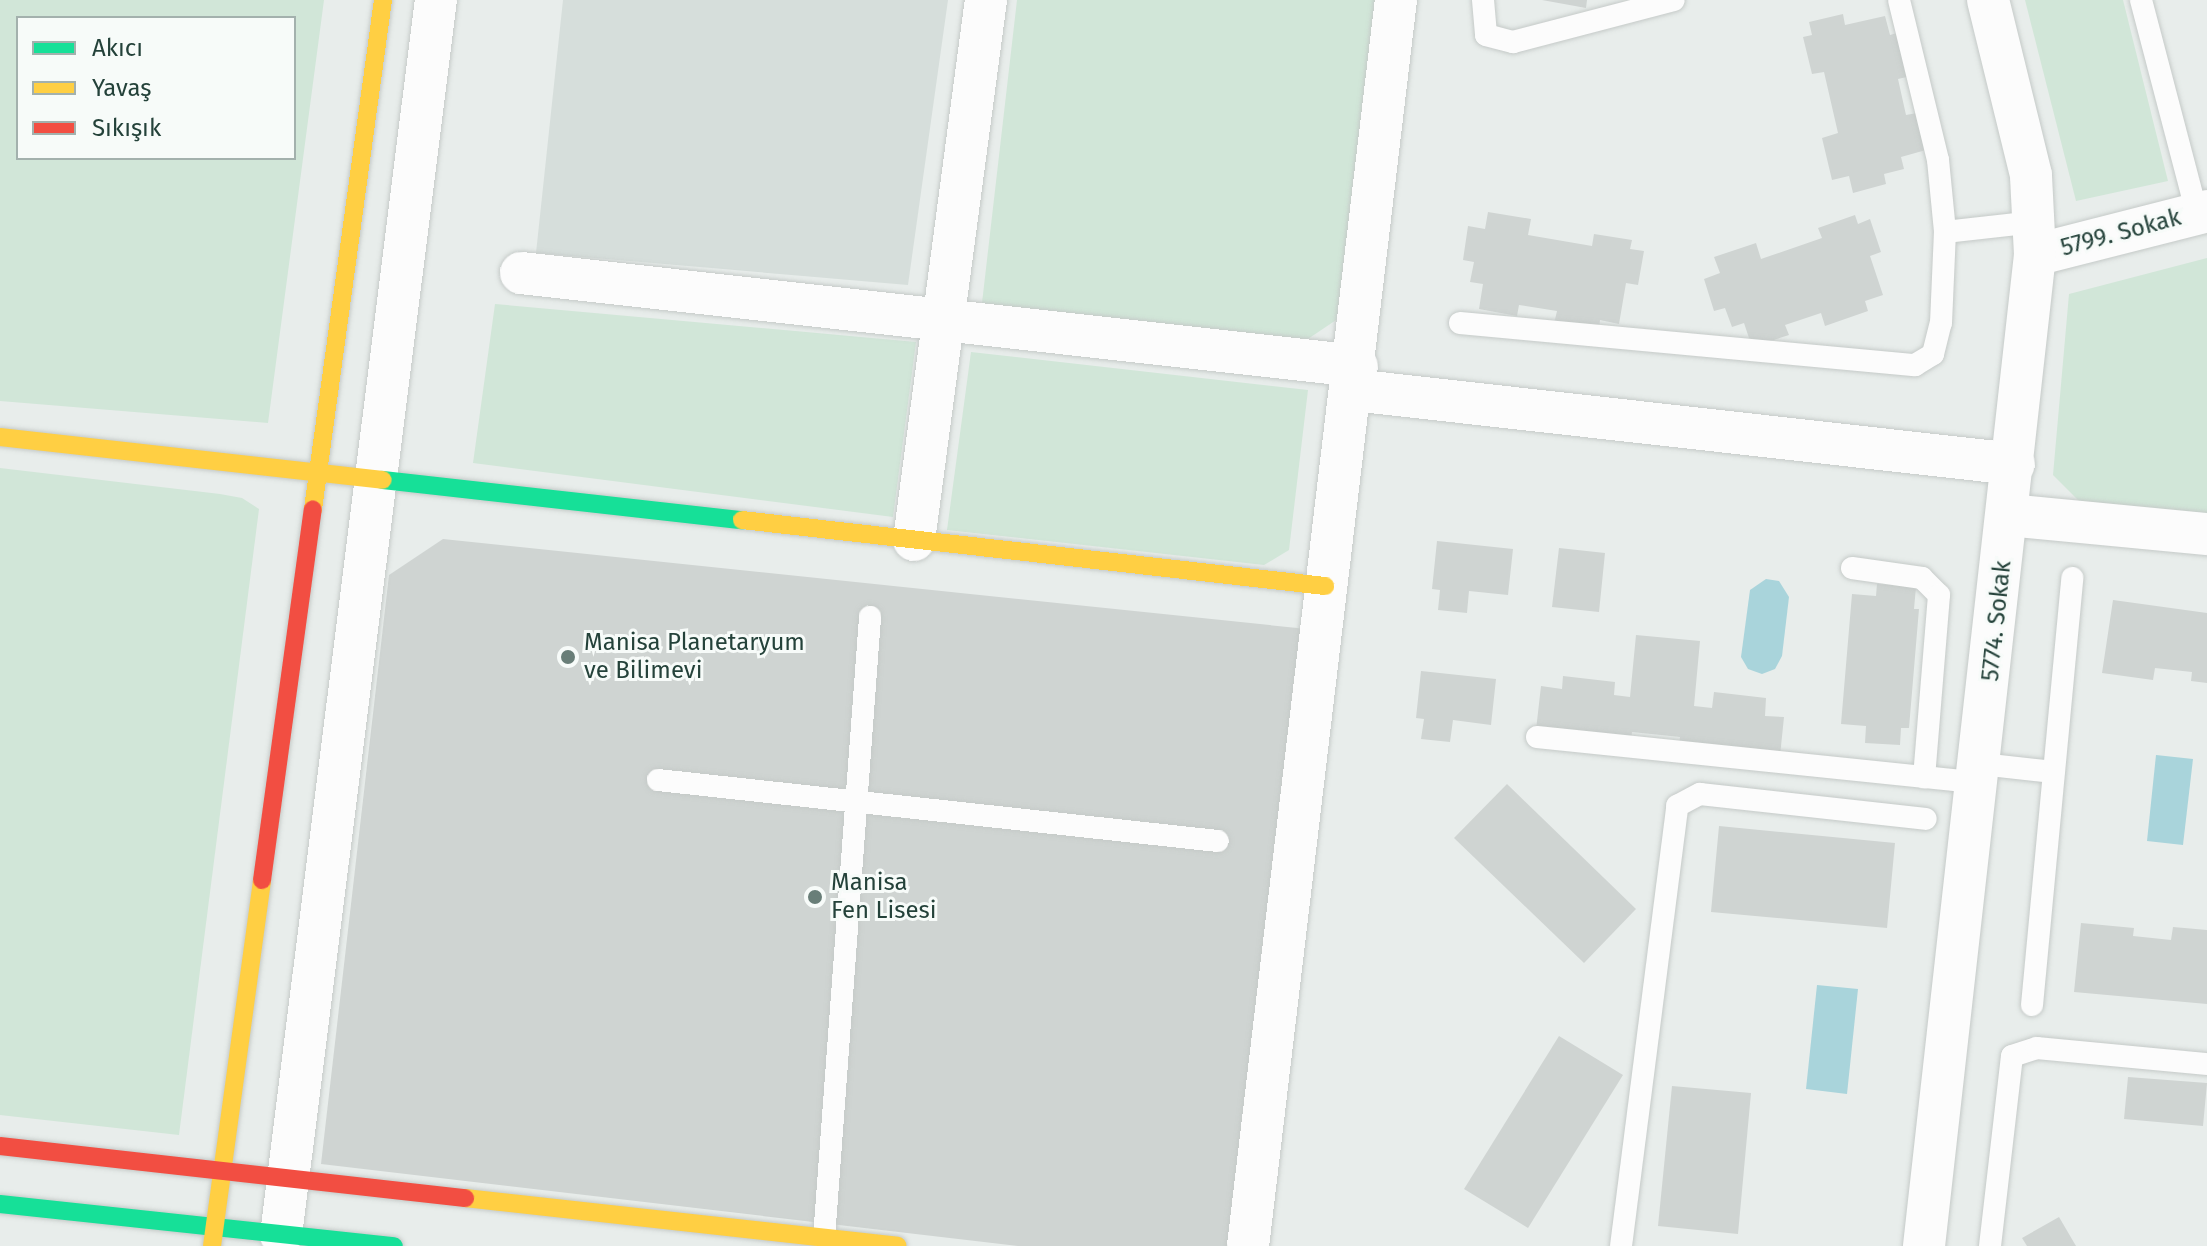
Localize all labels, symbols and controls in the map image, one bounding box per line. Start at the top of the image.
legend [16,16,296,160]
text: Akıcı [92,34,143,62]
text: Yavaş [92,74,151,102]
text: Sıkışık [92,114,161,142]
street label: 5799. Sokak [2058,203,2184,263]
street label: 5774. Sokak [1976,559,2018,683]
place label: Manisa Planetaryum ve Bilimevi [584,629,805,685]
marker: Manisa Planetaryum ve Bilimevi [559,648,577,666]
place label: Manisa Fen Lisesi [831,869,936,925]
marker: Manisa Fen Lisesi [806,888,824,906]

